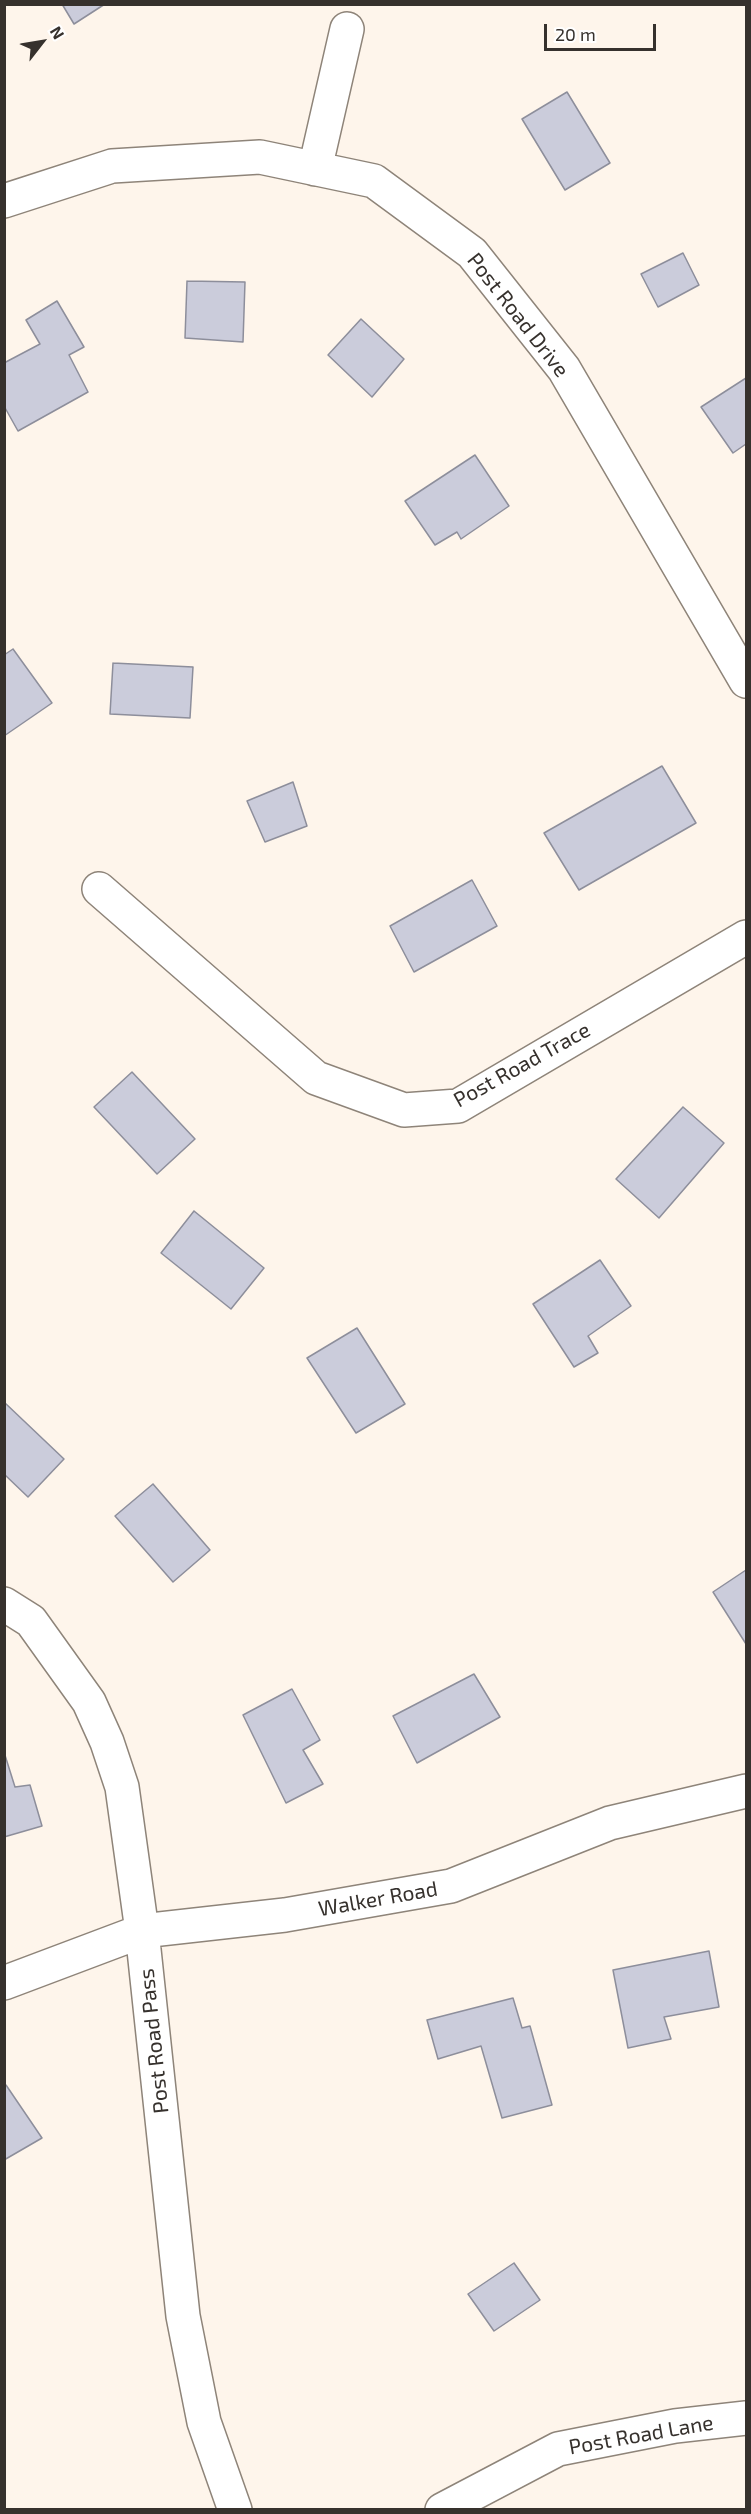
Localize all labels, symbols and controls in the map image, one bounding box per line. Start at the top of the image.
north arrow [12,12,72,72]
scale bar [547,12,660,50]
text: N [47,23,69,42]
text: 20 m [555,23,596,45]
street label: Post Road Drive [462,248,574,382]
street label: Post Road Trace [449,1017,595,1113]
street label: Walker Road [316,1876,440,1922]
street label: Post Road Pass [134,1967,174,2115]
street label: Post Road Lane [567,2410,715,2460]

